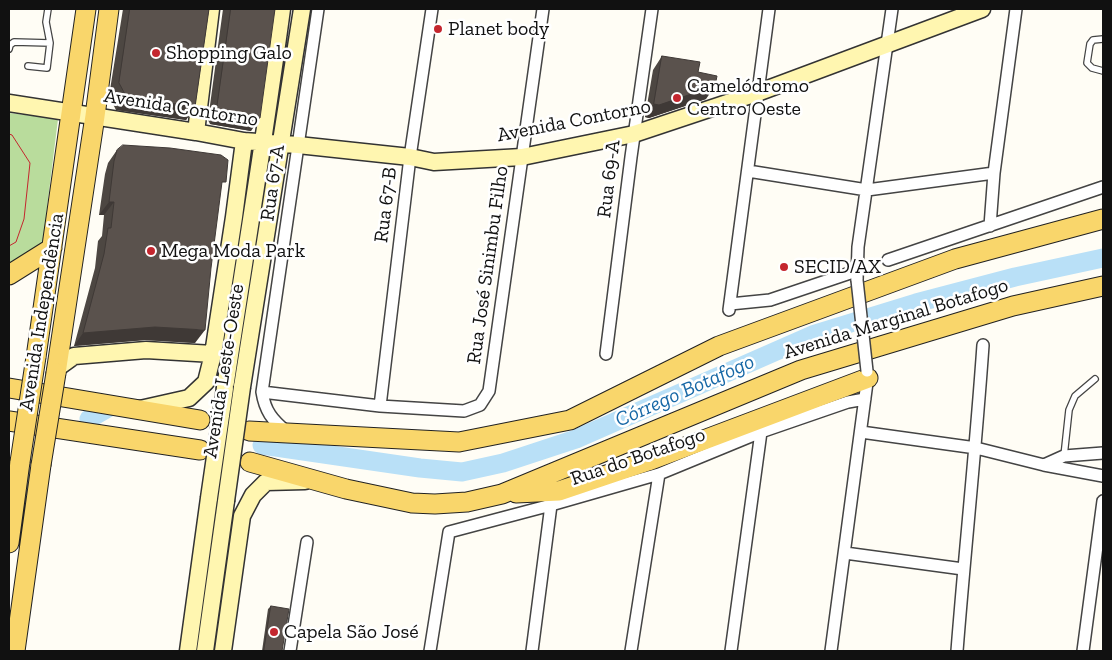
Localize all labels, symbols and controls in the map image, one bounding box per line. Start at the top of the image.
place label: Planet body [448,17,549,41]
marker: Planet body [432,23,444,35]
place label: Shopping Galo [166,41,292,65]
marker: Shopping Galo [150,47,162,59]
place label: Camelódromo Centro Oeste [687,74,809,121]
street label: Avenida Contorno [102,84,260,132]
marker: Camelódromo Centro Oeste [671,92,683,104]
street label: Avenida Contorno [495,94,653,148]
street label: Rua 69-A [592,139,626,219]
street label: Rua 67-A [256,143,290,223]
street label: Rua José Sinimbu Filho [462,164,514,366]
street label: Rua 67-B [369,166,403,244]
street label: Avenida Independência [15,211,69,413]
place label: Mega Moda Park [161,239,305,263]
marker: Mega Moda Park [145,245,157,257]
place label: SECID/AX [794,255,881,279]
marker: SECID/AX [778,261,790,273]
street label: Avenida Marginal Botafogo [781,273,1011,365]
street label: Avenida Leste-Oeste [198,282,250,460]
water label: Córrego Botafogo [612,349,758,433]
street label: Rua do Botafogo [568,423,708,491]
place label: Capela São José [284,620,419,644]
marker: Capela São José [268,626,280,638]

